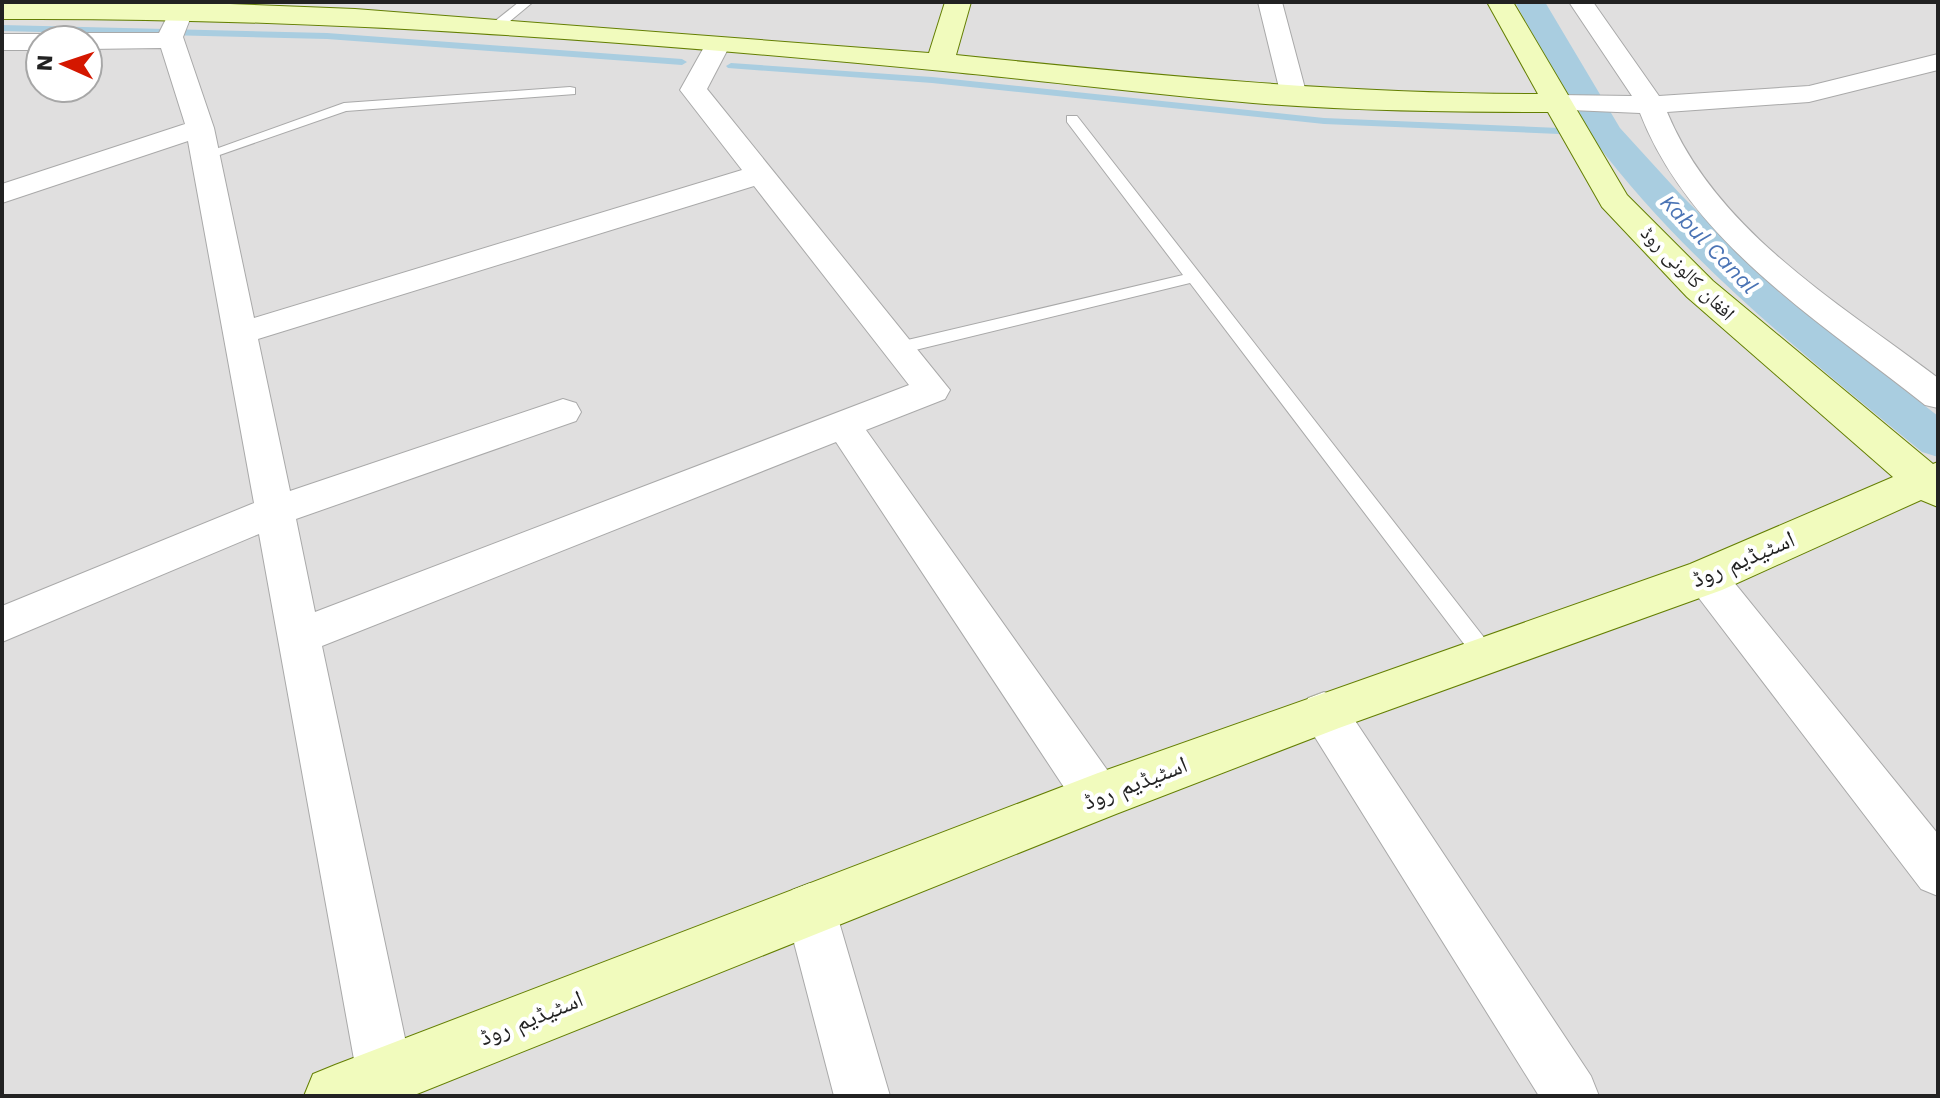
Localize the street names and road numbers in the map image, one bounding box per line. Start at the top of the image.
street label: افغان کالونی روڈ [1636,221,1740,325]
street label: اسٹیڈیم روڈ [1687,525,1800,595]
street label: اسٹیڈیم روڈ [1079,750,1192,818]
street label: اسٹیڈیم روڈ [475,984,588,1053]

